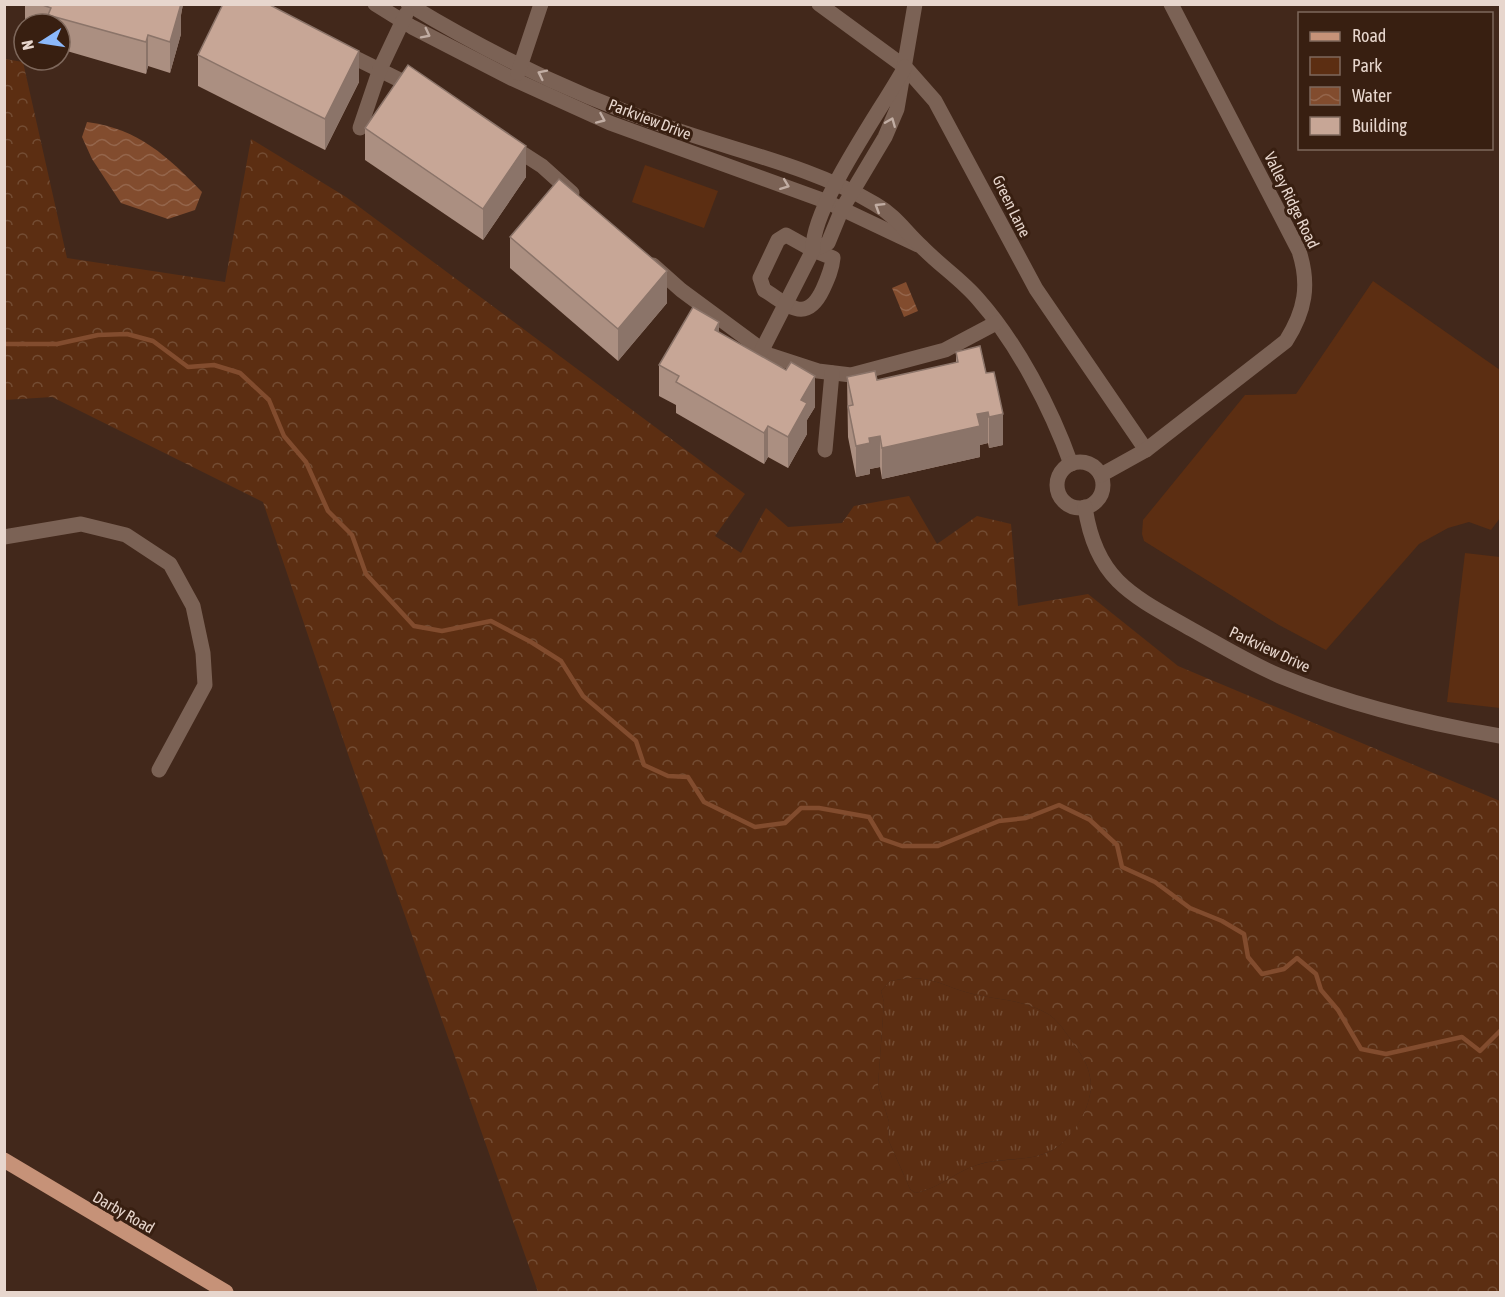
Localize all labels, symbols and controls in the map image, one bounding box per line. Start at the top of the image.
north arrow [12,12,72,72]
legend [1298,12,1493,150]
text: Road [1352,25,1386,46]
one-way arrow [419,27,430,39]
text: N [18,39,37,52]
text: Park [1352,55,1382,76]
one-way arrow [537,70,548,82]
text: Water [1352,85,1392,106]
street label: Parkview Drive [606,95,694,143]
one-way arrow [595,112,606,124]
text: Building [1352,115,1407,136]
one-way arrow [884,118,896,129]
street label: Valley Ridge Road [1260,149,1323,252]
street label: Green Lane [989,172,1035,240]
one-way arrow [779,178,789,191]
one-way arrow [875,202,885,214]
street label: Parkview Drive [1227,622,1313,676]
street label: Darby Road [90,1187,158,1238]

